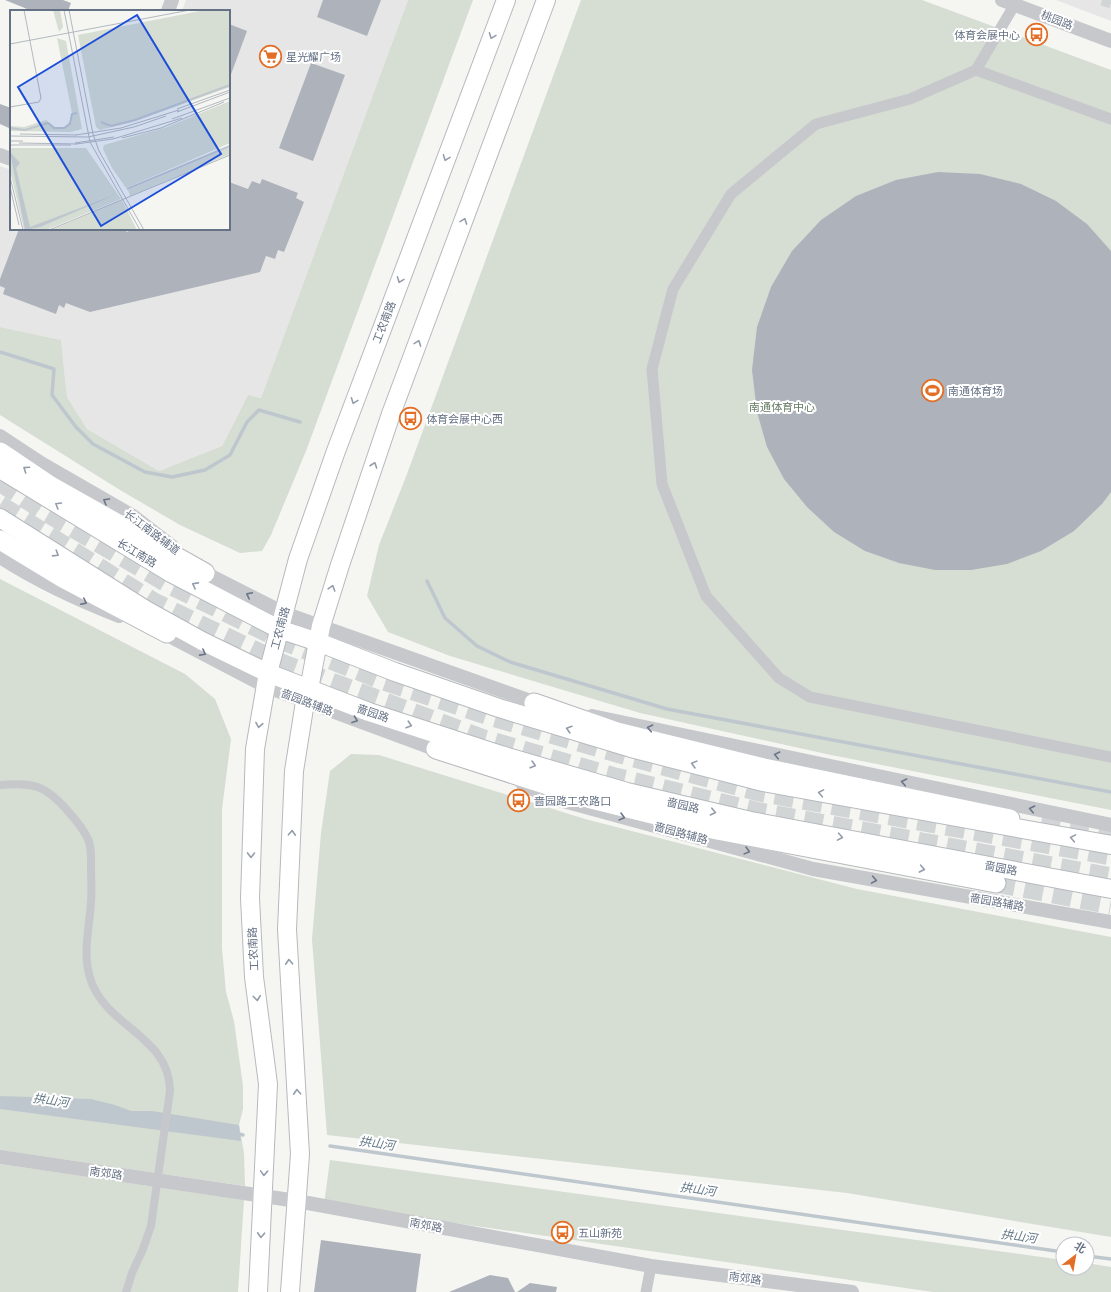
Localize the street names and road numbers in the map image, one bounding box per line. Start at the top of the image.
street label: 桃园路 [1039,8,1075,32]
street label: 工农南路 [371,299,397,345]
street label: 长江南路辅道 [122,507,182,557]
street label: 长江南路 [115,536,159,570]
street label: 工农南路 [269,605,291,651]
street label: 啬园路辅路 [279,687,335,717]
street label: 啬园路 [355,702,391,724]
street label: 啬园路 [666,795,700,815]
street label: 啬园路辅路 [653,820,709,846]
street label: 啬园路 [984,859,1018,877]
street label: 啬园路辅路 [969,891,1025,913]
street label: 工农南路 [246,927,260,971]
street label: 南郊路 [89,1165,123,1181]
street label: 南郊路 [409,1216,443,1234]
street label: 南郊路 [728,1270,762,1286]

